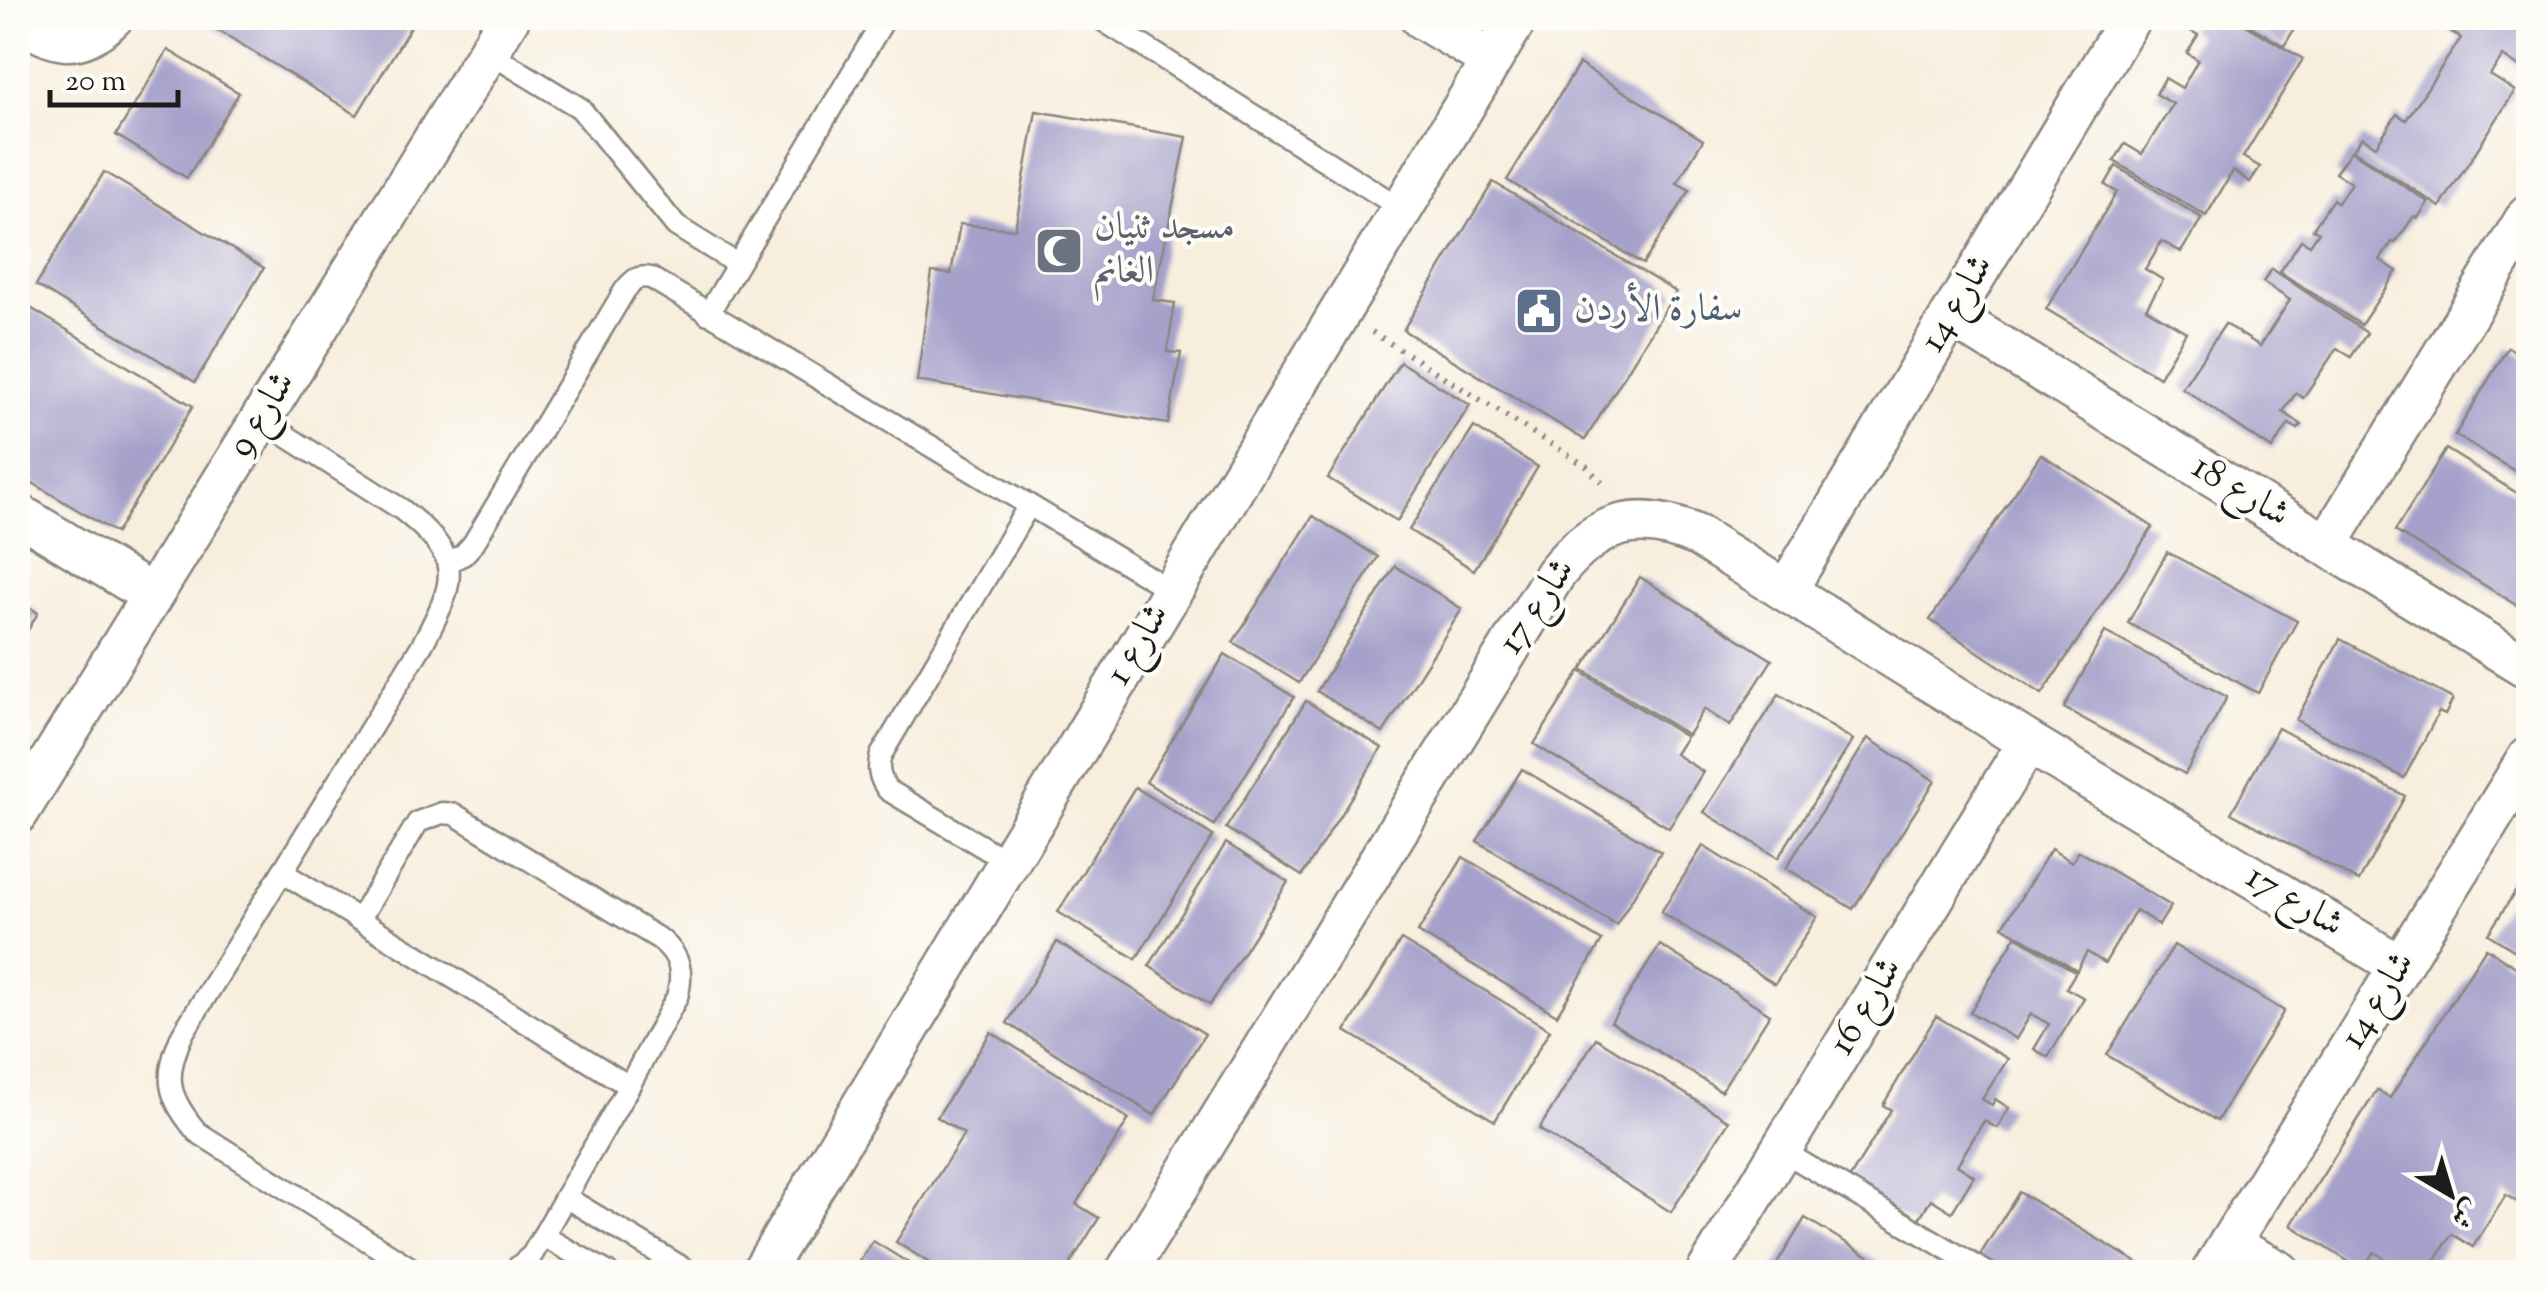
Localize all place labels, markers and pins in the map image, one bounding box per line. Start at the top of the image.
place label: مسجد ثنيان الغانم [1094,202,1235,302]
mosque icon: مسجد ثنيان الغانم [1033,225,1085,277]
place label: سفارة الأردن [1574,282,1743,338]
public building icon: سفارة الأردن [1513,285,1565,337]

